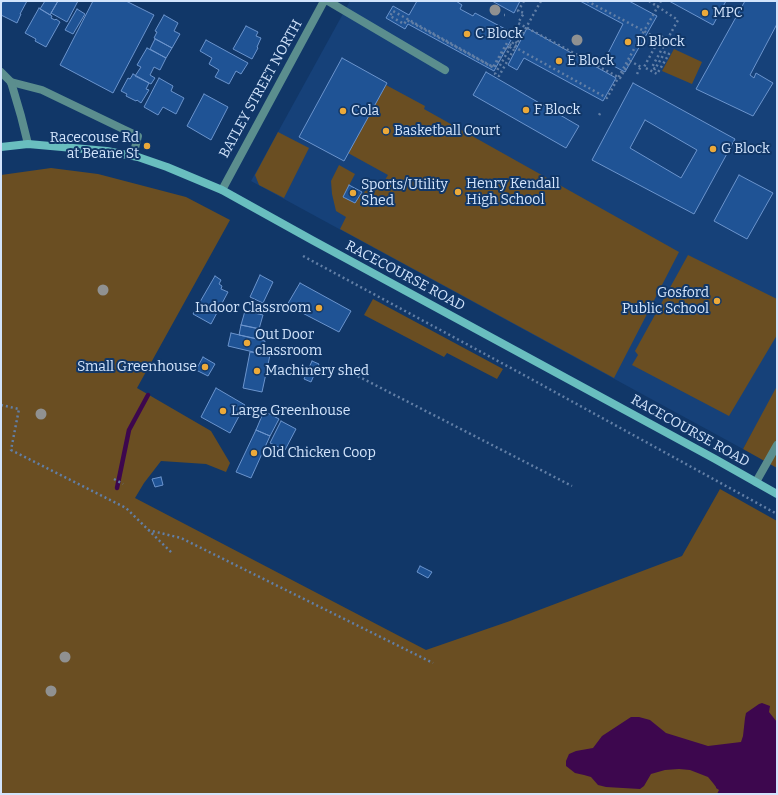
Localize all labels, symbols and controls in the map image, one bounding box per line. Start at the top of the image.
place label: MPC [713,5,743,21]
marker: MPC [700,8,710,18]
street label: BATLEY STREET NORTH [216,17,306,161]
place label: C Block [475,26,523,42]
marker: C Block [462,29,472,39]
place label: D Block [636,34,685,50]
marker: D Block [623,37,633,47]
place label: E Block [567,53,614,69]
marker: E Block [554,56,564,66]
place label: F Block [534,102,580,118]
place label: Cola [351,103,379,119]
marker: F Block [521,105,531,115]
marker: Cola [338,106,348,116]
place label: Basketball Court [394,123,500,139]
marker: Basketball Court [381,126,391,136]
place label: Racecouse Rd at Beane St [50,130,139,162]
marker: Racecouse Rd at Beane St [142,141,152,151]
place label: G Block [721,141,770,157]
marker: G Block [708,144,718,154]
place label: Henry Kendall High School [466,176,560,208]
place label: Sports/Utility Shed [361,177,448,210]
marker: Henry Kendall High School [453,187,463,197]
marker: Sports/Utility Shed [348,188,358,198]
street label: RACECOURSE ROAD [342,237,468,315]
place label: Gosford Public School [622,285,709,318]
marker: Gosford Public School [712,296,722,306]
place label: Indoor Classroom [195,300,311,316]
marker: Indoor Classroom [314,303,324,313]
place label: Out Door classroom [255,327,322,360]
marker: Out Door classroom [242,338,252,348]
place label: Small Greenhouse [77,359,197,375]
marker: Small Greenhouse [200,362,210,372]
place label: Machinery shed [265,363,369,379]
marker: Machinery shed [252,366,262,376]
street label: RACECOURSE ROAD [628,391,752,471]
place label: Large Greenhouse [231,403,350,419]
marker: Large Greenhouse [218,406,228,416]
place label: Old Chicken Coop [262,445,376,461]
marker: Old Chicken Coop [249,448,259,458]

